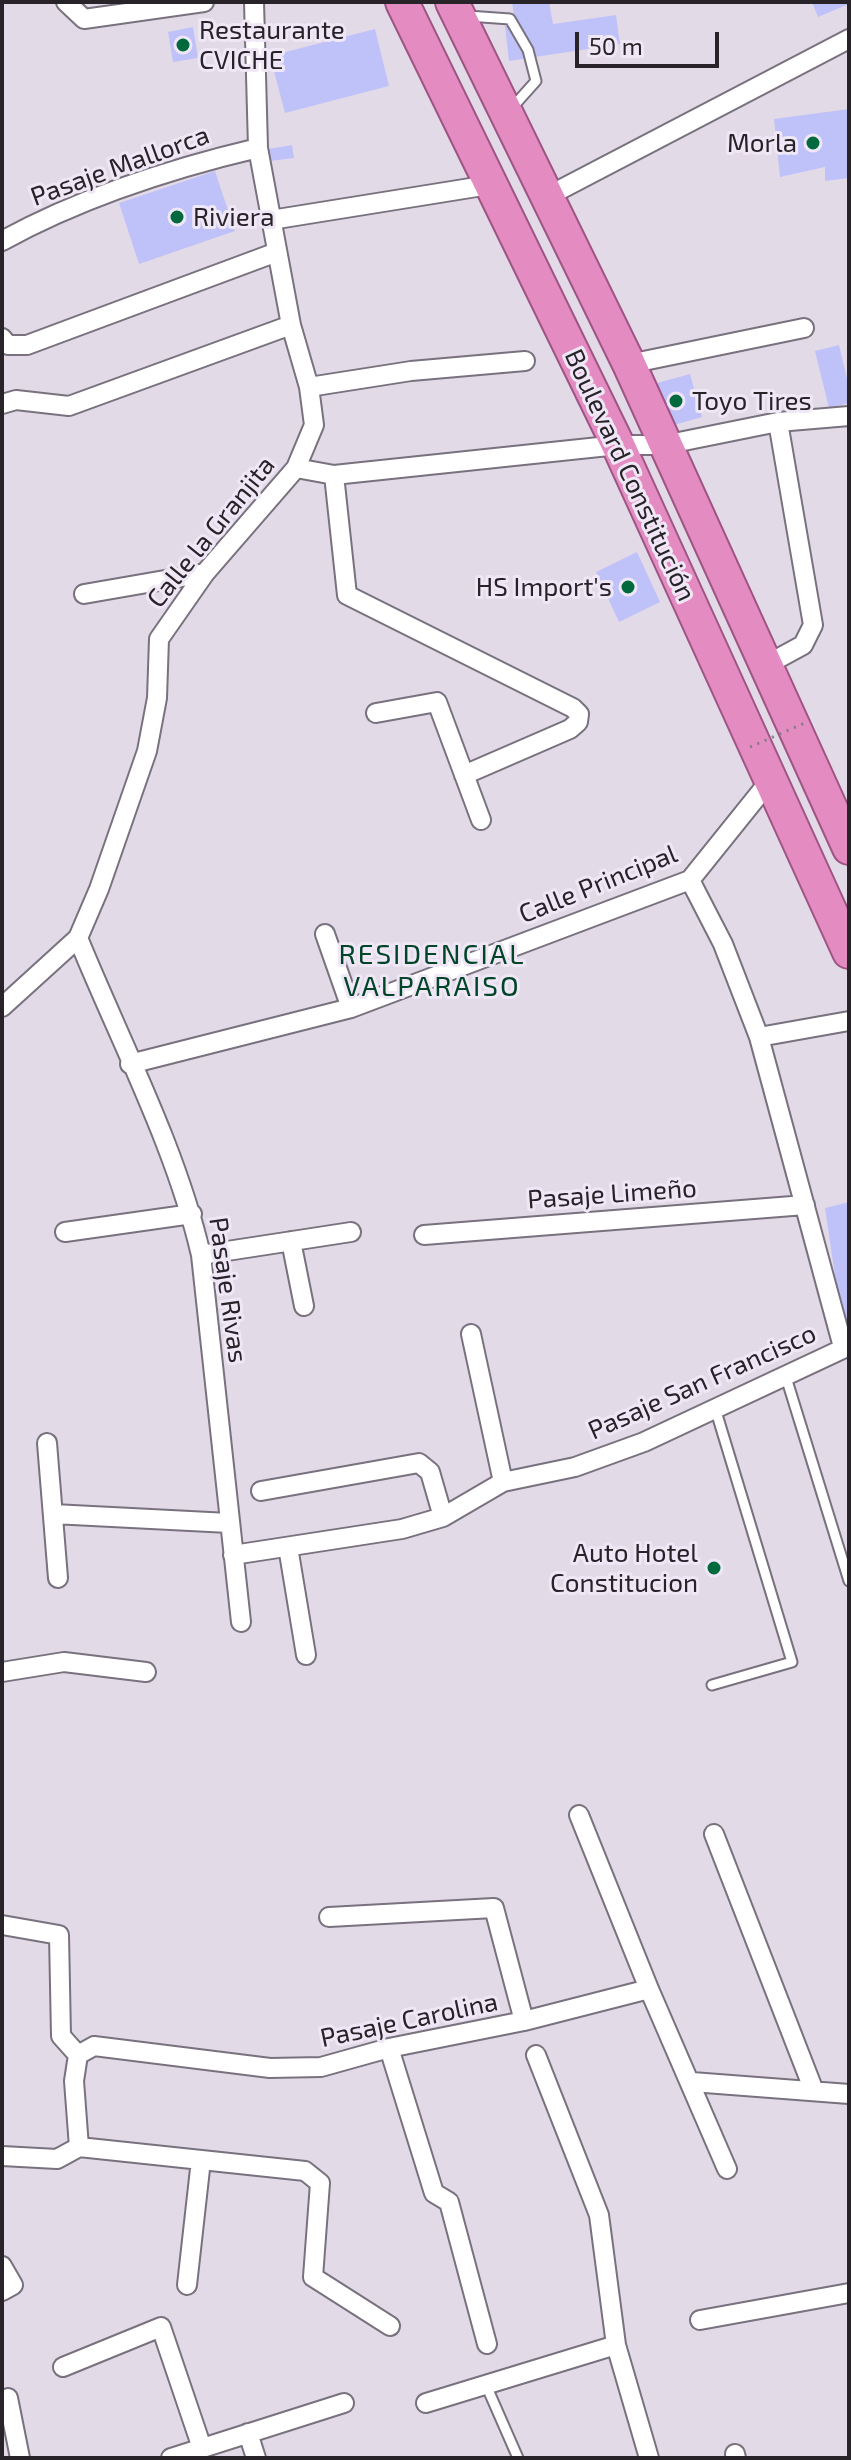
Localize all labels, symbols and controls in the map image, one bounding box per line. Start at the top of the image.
place label: Restaurante CVICHE [199,14,345,76]
scale bar [579,16,723,66]
text: 50 m [589,31,643,60]
marker: Restaurante CVICHE [174,36,192,54]
street label: Pasaje Mallorca [27,119,213,213]
place label: Morla [727,127,797,159]
marker: Morla [804,134,822,152]
place label: Riviera [193,201,274,233]
marker: Riviera [168,208,186,226]
street label: Boulevard Constitución [558,344,702,606]
place label: Toyo Tires [692,385,812,417]
marker: Toyo Tires [667,392,685,410]
street label: Calle la Granjita [141,450,281,614]
place label: HS Import's [476,571,612,603]
marker: HS Import's [619,578,637,596]
street label: Calle Principal [514,838,682,930]
district label: RESIDENCIAL VALPARAISO [338,938,526,1004]
street label: Pasaje Limeño [526,1173,698,1215]
street label: Pasaje Rivas [202,1215,254,1365]
street label: Pasaje San Francisco [583,1318,821,1446]
place label: Auto Hotel Constitucion [550,1537,698,1598]
marker: Auto Hotel Constitucion [705,1559,723,1577]
street label: Pasaje Carolina [317,1986,501,2054]

